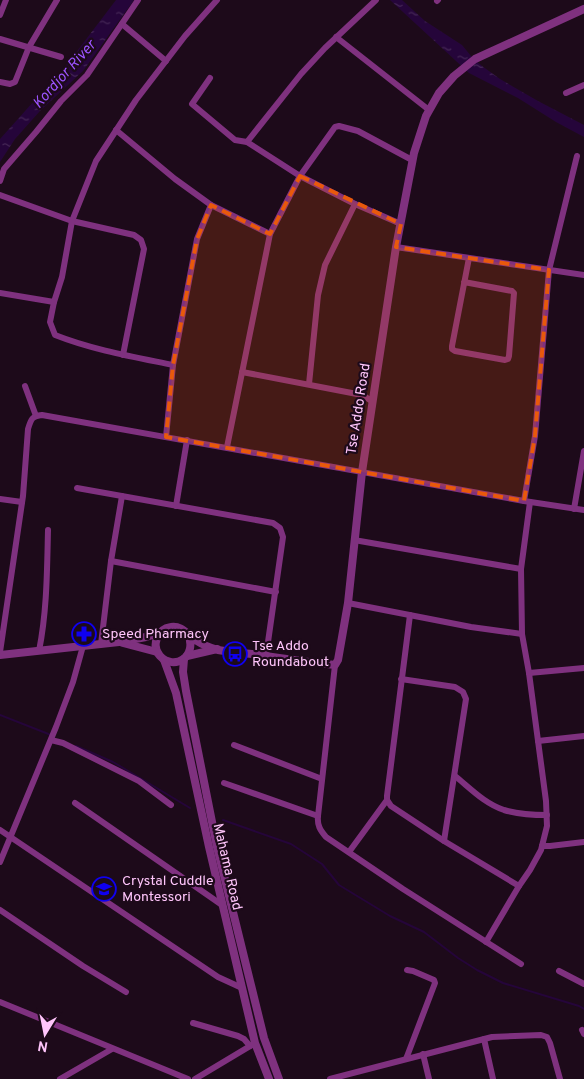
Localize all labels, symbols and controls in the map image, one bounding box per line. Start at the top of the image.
water label: Kordjor River [29,36,102,113]
street label: Tse Addo Road [343,362,375,456]
pharmacy icon: Speed Pharmacy [71,621,97,647]
place label: Speed Pharmacy [102,626,209,643]
place label: Tse Addo Roundabout [252,638,329,671]
bus stop icon: Tse Addo Roundabout [222,641,248,667]
street label: Mahama Road [209,822,245,912]
place label: Crystal Cuddle Montessori [122,873,213,906]
school or university icon: Crystal Cuddle Montessori [91,876,117,902]
north arrow [20,1009,70,1059]
text: N [37,1036,49,1055]

